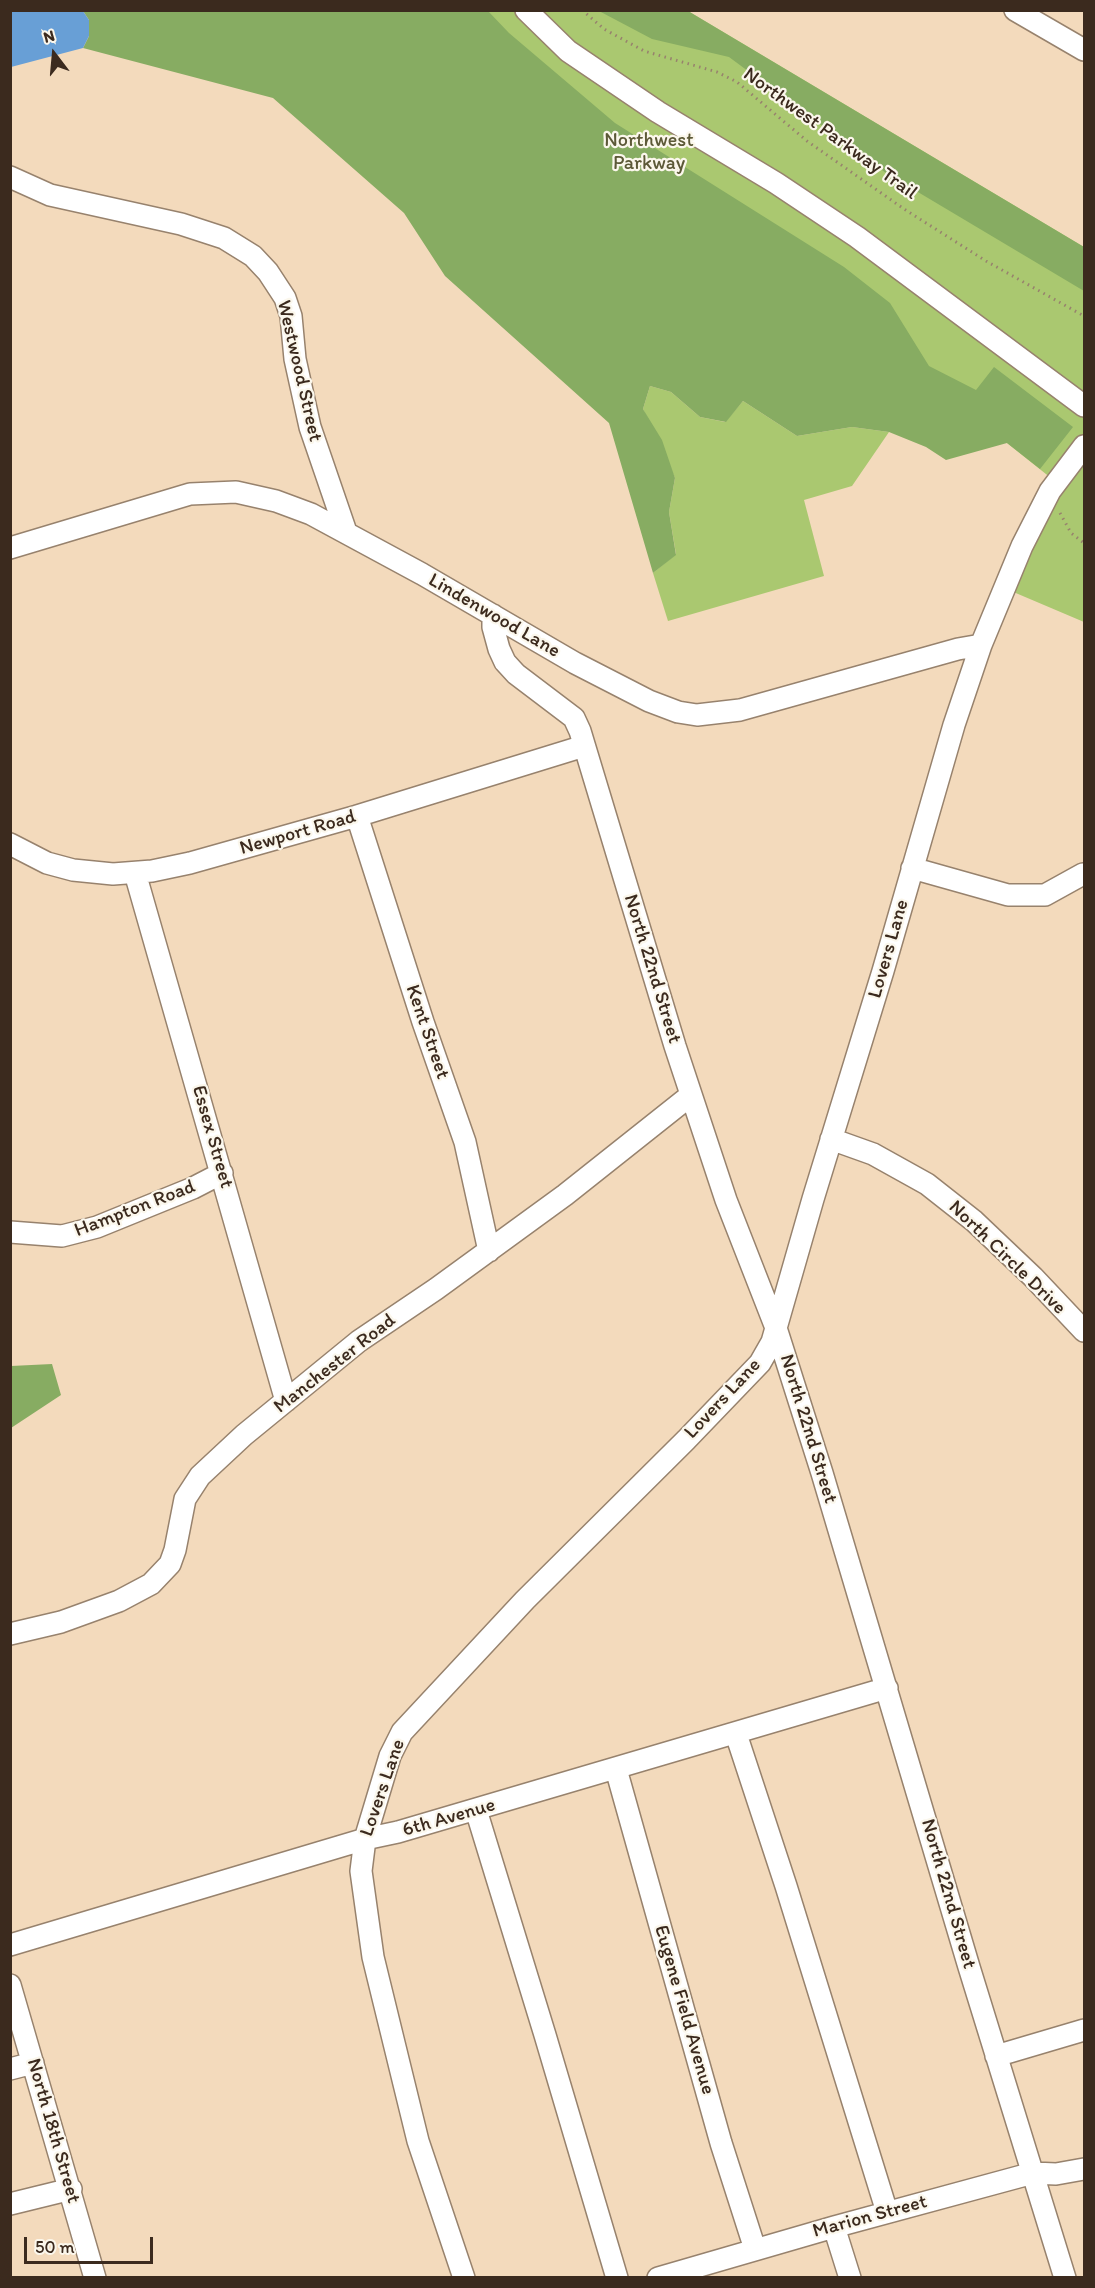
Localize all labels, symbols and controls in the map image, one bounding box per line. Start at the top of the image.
north arrow [24,24,84,84]
text: N [41,26,57,47]
street label: Northwest Parkway Trail [738,63,922,205]
park label: Northwest Parkway [604,129,694,176]
street label: Westwood Street [271,298,327,444]
street label: Lindenwood Lane [424,568,564,664]
street label: Newport Road [237,805,359,861]
street label: North 22nd Street [618,892,686,1046]
street label: Lovers Lane [863,897,915,1001]
street label: Kent Street [400,982,454,1082]
street label: Essex Street [186,1083,238,1191]
street label: Hampton Road [71,1175,199,1243]
street label: North Circle Drive [943,1196,1071,1320]
street label: Manchester Road [269,1309,401,1419]
street label: North 22nd Street [774,1352,842,1506]
street label: Lovers Lane [680,1354,766,1444]
street label: Lovers Lane [355,1736,411,1840]
street label: 6th Avenue [400,1793,498,1843]
street label: North 22nd Street [915,1816,981,1972]
street label: Eugene Field Avenue [648,1923,720,2097]
street label: North 18th Street [21,2056,85,2206]
street label: Marion Street [810,2190,930,2244]
scale bar [27,2225,156,2263]
text: 50 m [35,2236,75,2258]

